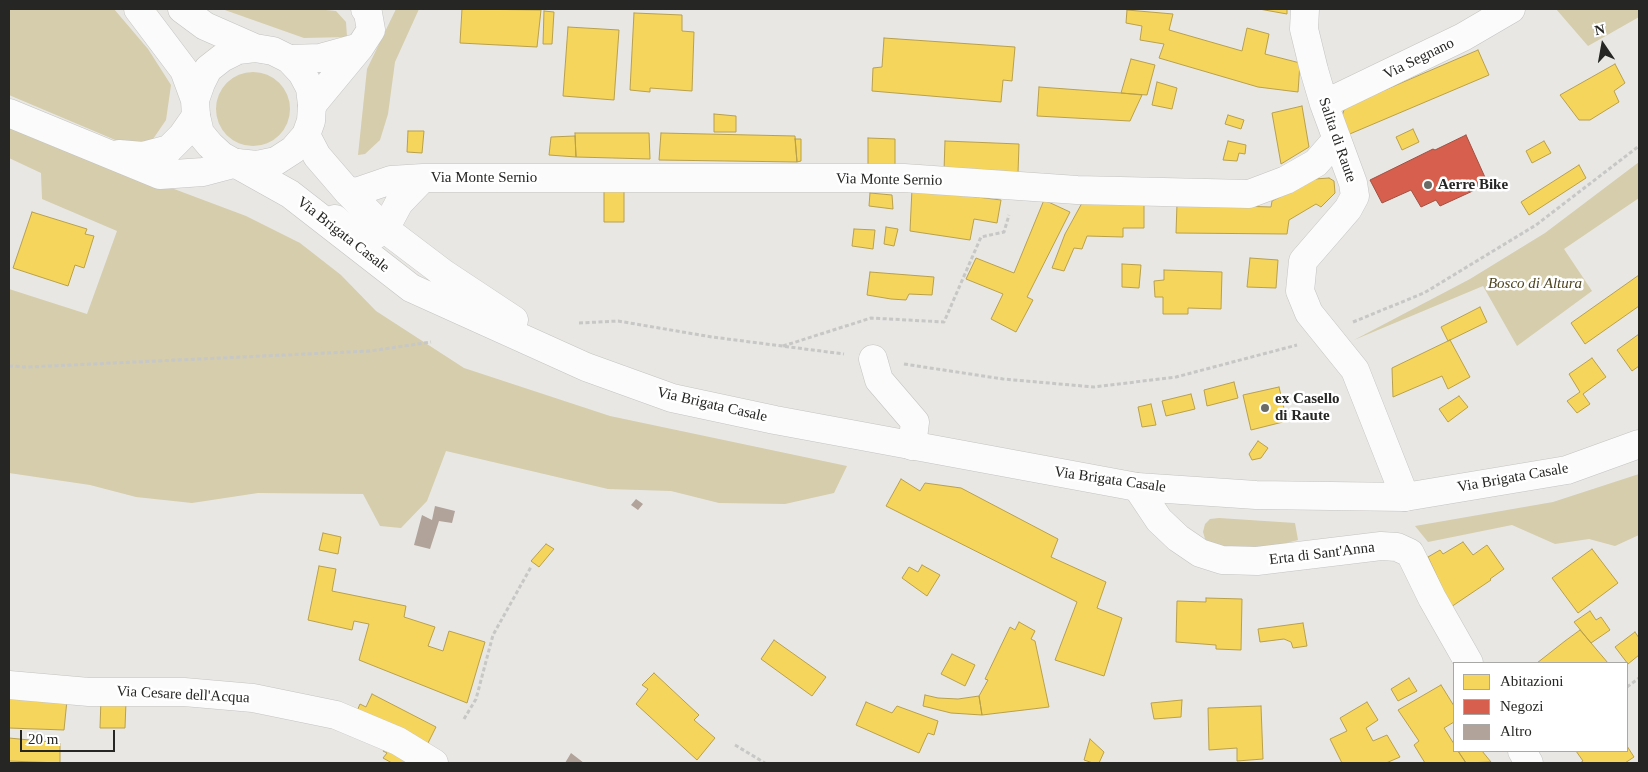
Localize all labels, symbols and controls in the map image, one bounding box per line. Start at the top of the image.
north arrow [1578,20,1628,70]
text: N [1593,21,1606,38]
street label: Via Segnano [1381,34,1457,84]
street label: Salita di Raute [1314,95,1360,185]
street label: Via Monte Sernio [431,169,537,187]
street label: Via Monte Sernio [836,170,942,190]
place label: Aerre Bike [1438,176,1508,194]
marker: Aerre Bike [1422,179,1434,191]
street label: Via Brigata Casale [293,193,393,277]
park label: Bosco di Altura [1488,275,1582,293]
street label: Via Brigata Casale [655,384,769,426]
place label: ex Casello di Raute [1275,390,1340,425]
marker: ex Casello di Raute [1259,402,1271,414]
street label: Via Brigata Casale [1456,459,1570,497]
street label: Via Brigata Casale [1053,463,1167,497]
street label: Erta di Sant'Anna [1268,539,1376,569]
legend [1453,662,1628,752]
text: Abitazioni [1500,673,1563,689]
street label: Via Cesare dell'Acqua [116,683,250,707]
text: Negozi [1500,698,1543,714]
scale bar [22,720,118,752]
text: Altro [1500,723,1532,739]
text: 20 m [28,731,58,747]

